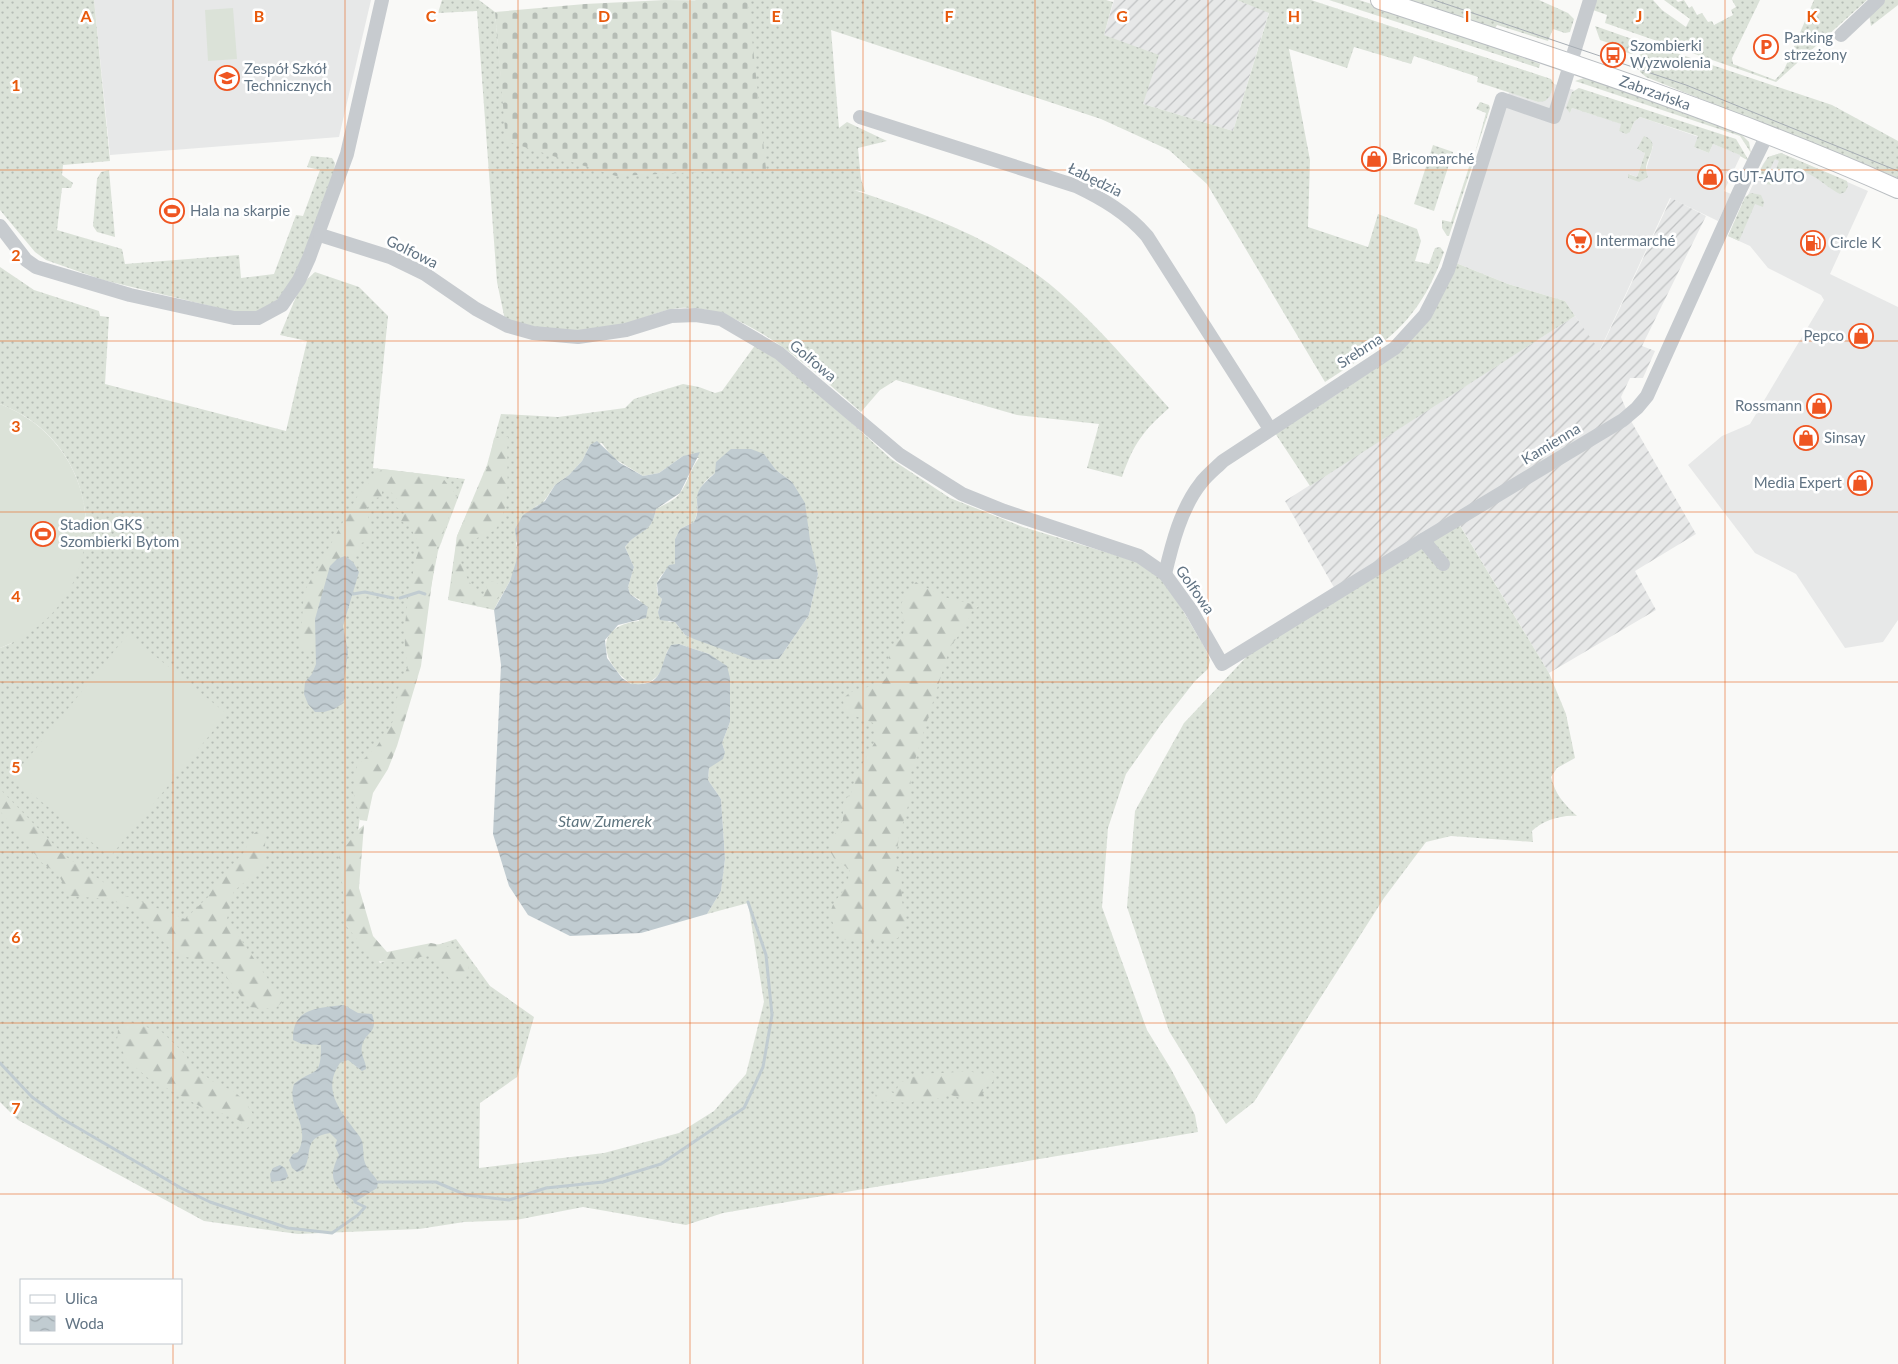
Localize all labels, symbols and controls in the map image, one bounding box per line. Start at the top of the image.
text: A [79,6,92,25]
text: B [254,6,264,25]
text: C [426,6,437,25]
text: D [598,6,610,25]
text: E [771,6,781,25]
text: F [944,6,954,25]
text: G [1116,6,1128,25]
text: H [1288,6,1300,25]
text: I [1465,6,1469,25]
text: J [1636,6,1642,25]
text: K [1807,6,1819,25]
place label: Parking strzeżony [1784,28,1847,63]
parking icon: Parking strzeżony [1753,34,1779,60]
place label: Szombierki Wyzwolenia [1630,36,1711,71]
bus stop icon: Szombierki Wyzwolenia [1600,42,1626,68]
place label: Zespół Szkół Technicznych [244,59,332,94]
school or university icon: Zespół Szkół Technicznych [214,65,240,91]
street label: Zabrzańska [1617,71,1693,113]
text: 1 [11,75,21,94]
shop icon: Bricomarché [1361,146,1387,172]
place label: Bricomarché [1392,149,1475,167]
street label: Łabędzia [1065,158,1125,200]
shop icon: GUT-AUTO [1697,164,1723,190]
place label: GUT-AUTO [1728,167,1805,185]
sports icon: Hala na skarpie [159,198,185,224]
place label: Hala na skarpie [190,201,290,219]
supermarket icon: Intermarché [1566,228,1592,254]
fuel station icon: Circle K [1800,230,1826,256]
street label: Golfowa [384,231,441,271]
place label: Intermarché [1596,231,1676,249]
place label: Circle K [1830,233,1881,251]
text: 2 [11,245,21,264]
shop icon: Pepco [1848,323,1874,349]
place label: Pepco [1804,326,1844,344]
street label: Srebrna [1333,329,1386,372]
street label: Golfowa [787,336,841,385]
shop icon: Rossmann [1806,393,1832,419]
place label: Rossmann [1735,396,1802,414]
text: 3 [11,416,21,435]
street label: Kamienna [1518,419,1583,468]
shop icon: Sinsay [1793,425,1819,451]
place label: Sinsay [1824,428,1866,446]
shop icon: Media Expert [1847,470,1873,496]
place label: Media Expert [1754,473,1843,491]
place label: Stadion GKS Szombierki Bytom [60,515,179,550]
sports icon: Stadion GKS Szombierki Bytom [30,521,56,547]
street label: Golfowa [1173,562,1219,617]
text: 4 [11,586,21,605]
text: 5 [11,757,21,776]
water label: Staw Zumerek [558,811,653,830]
text: 6 [11,927,21,946]
text: 7 [11,1098,21,1117]
legend [20,1279,182,1344]
text: Ulica [65,1289,98,1307]
text: Woda [65,1314,104,1332]

